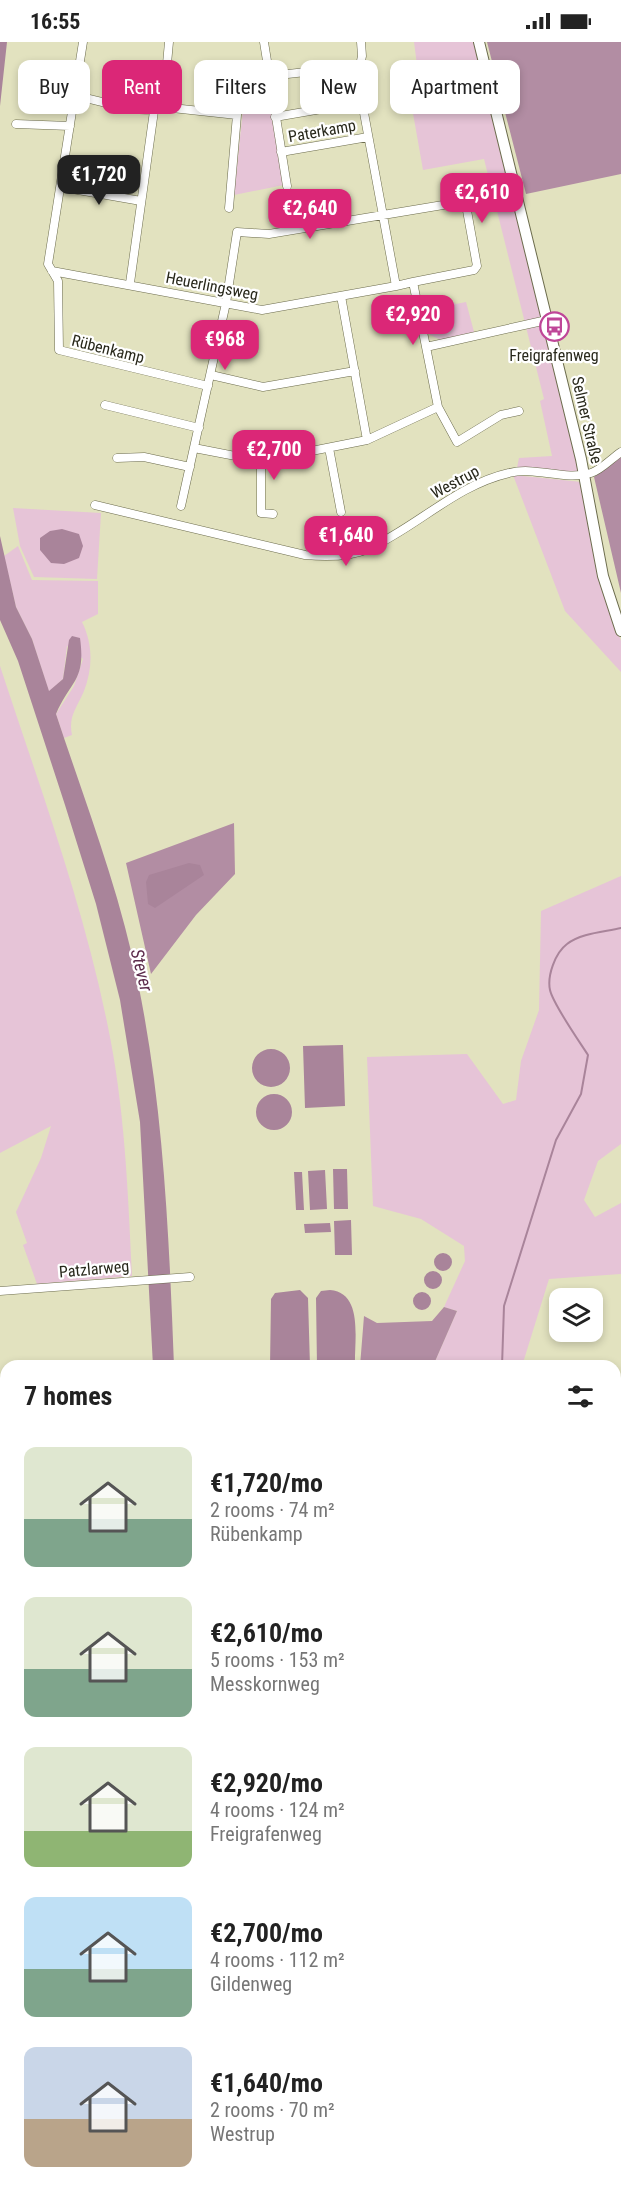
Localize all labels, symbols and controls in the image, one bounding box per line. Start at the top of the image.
text: 16:55 [30,9,81,34]
chip: Buy [18,60,90,114]
chip: Rent [102,60,182,114]
chip: Filters [194,60,288,114]
chip: New [300,60,378,114]
chip: Apartment [390,60,520,114]
street label: Paterkamp [287,116,357,146]
pin: €1,720 [50,155,148,206]
text: €1,720 [71,162,127,186]
pin: €2,610 [433,173,531,224]
text: €2,610 [454,180,510,204]
pin: €2,640 [261,189,359,240]
text: €2,640 [282,196,338,220]
street label: Heuerlingsweg [164,268,260,304]
pin: €2,920 [364,295,462,346]
text: €2,920 [385,302,441,326]
bus stop icon: Freigrafenweg [538,311,570,343]
pin: €968 [189,320,261,371]
text: €968 [205,327,245,351]
street label: Rübenkamp [70,331,146,367]
place label: Freigrafenweg [509,346,599,365]
street label: Selmer Straße [568,375,606,465]
pin: €2,700 [225,430,323,481]
text: €2,700 [246,437,302,461]
street label: Westrup [428,461,482,503]
pin: €1,640 [297,516,395,567]
text: €1,640 [318,523,374,547]
water label: Stever [127,947,158,994]
street label: Patzlarweg [58,1256,130,1282]
map controls [549,1288,603,1342]
button: layers [549,1288,603,1342]
icon: filters [564,1380,597,1413]
text: 7 homes [24,1381,112,1411]
text: €1,720/mo [210,1468,323,1498]
icon: home [72,1471,144,1543]
text: 2 rooms · 74 m² [210,1498,335,1522]
text: Rübenkamp [210,1522,303,1546]
text: €2,610/mo [210,1618,323,1648]
icon: home [72,1621,144,1693]
text: 5 rooms · 153 m² [210,1648,345,1672]
text: Messkornweg [210,1672,320,1696]
text: €2,920/mo [210,1768,323,1798]
icon: home [72,1771,144,1843]
text: 4 rooms · 124 m² [210,1798,345,1822]
text: Freigrafenweg [210,1822,322,1846]
text: €2,700/mo [210,1918,323,1948]
icon: home [72,1921,144,1993]
text: 4 rooms · 112 m² [210,1948,345,1972]
text: Gildenweg [210,1972,292,1996]
text: €1,640/mo [210,2068,323,2098]
icon: home [72,2071,144,2143]
text: 2 rooms · 70 m² [210,2098,335,2122]
text: Westrup [210,2122,275,2146]

